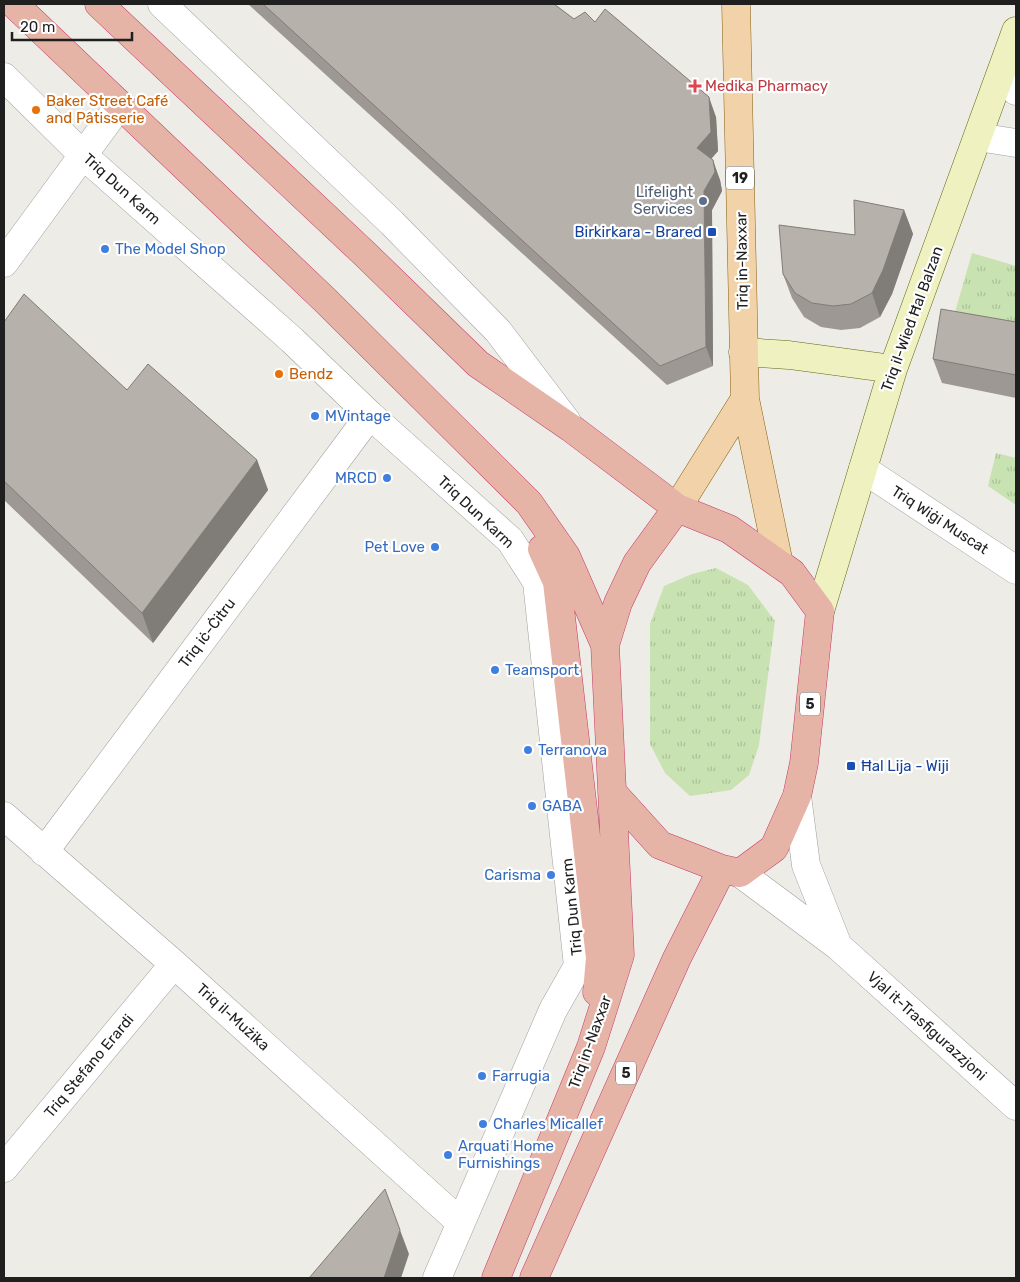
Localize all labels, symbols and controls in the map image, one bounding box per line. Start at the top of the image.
scale bar [12,10,132,42]
text: 20 m [20,18,55,36]
place label: Medika Pharmacy [705,77,828,95]
marker: Medika Pharmacy [689,80,701,92]
place label: Baker Street Café and Pâtisserie [46,92,168,127]
marker: Baker Street Café and Pâtisserie [30,104,42,116]
street label: Triq Dun Karm [80,150,164,228]
road number: 19 [726,167,754,190]
place label: Lifelight Services [633,183,693,218]
marker: Lifelight Services [697,195,709,207]
street label: Triq in-Naxxar [732,212,752,310]
place label: Birkirkara - Brared [574,223,702,241]
marker: Birkirkara - Brared [706,226,718,238]
place label: The Model Shop [115,240,226,258]
marker: The Model Shop [99,243,111,255]
street label: Triq il-Wied Ħal Balzan [877,244,947,394]
place label: Bendz [289,365,333,383]
marker: Bendz [273,368,285,380]
place label: MVintage [325,407,391,425]
marker: MVintage [309,410,321,422]
place label: MRCD [335,469,377,487]
marker: MRCD [381,472,393,484]
street label: Triq Dun Karm [434,472,518,552]
street label: Triq Wiġi Muscat [888,482,992,558]
place label: Pet Love [365,538,425,556]
marker: Pet Love [429,541,441,553]
street label: Triq iċ-Ċitru [175,595,239,671]
place label: Teamsport [505,661,579,679]
marker: Teamsport [489,664,501,676]
road number: 5 [800,692,820,716]
place label: Terranova [538,741,607,759]
marker: Terranova [522,744,534,756]
place label: Ħal Lija - Wiji [861,757,949,775]
marker: Ħal Lija - Wiji [845,760,857,772]
place label: GABA [542,797,582,815]
marker: GABA [526,800,538,812]
street label: Triq Dun Karm [558,857,586,957]
place label: Carisma [484,866,541,884]
marker: Carisma [545,869,557,881]
street label: Vjal it-Trasfigurazzjoni [864,968,990,1084]
street label: Triq il-Mużika [193,980,273,1054]
street label: Triq in-Naxxar [565,993,615,1091]
street label: Triq Stefano Erardi [41,1011,137,1121]
road number: 5 [616,1062,636,1084]
place label: Farrugia [492,1067,550,1085]
marker: Farrugia [476,1070,488,1082]
place label: Charles Micallef [493,1115,603,1133]
marker: Charles Micallef [477,1118,489,1130]
place label: Arquati Home Furnishings [458,1137,554,1172]
marker: Arquati Home Furnishings [442,1149,454,1161]

